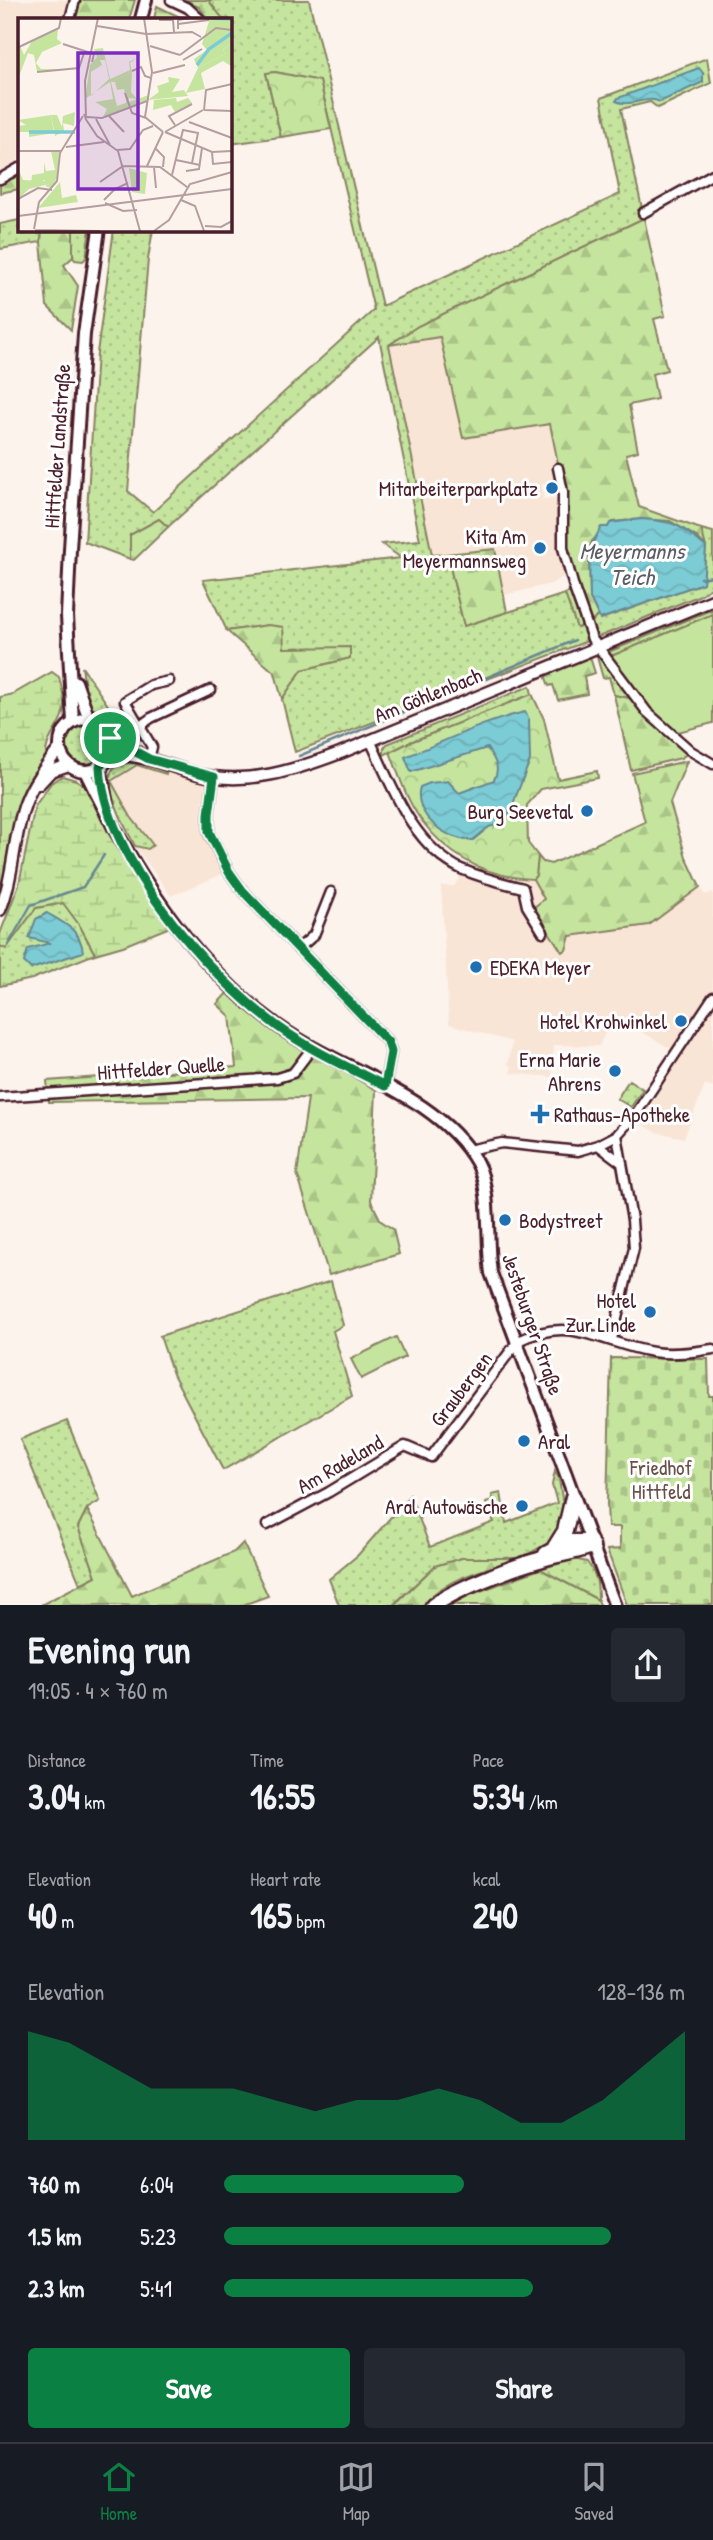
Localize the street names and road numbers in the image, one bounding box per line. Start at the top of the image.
street label: Hittfelder Landstraße [37,363,77,529]
street label: Am Göhlenbach [370,660,486,730]
street label: Hittfelder Quelle [96,1049,226,1087]
street label: Jesteburger Straße [495,1249,571,1399]
street label: Graubergen [423,1345,499,1433]
street label: Am Radeland [292,1428,388,1500]

